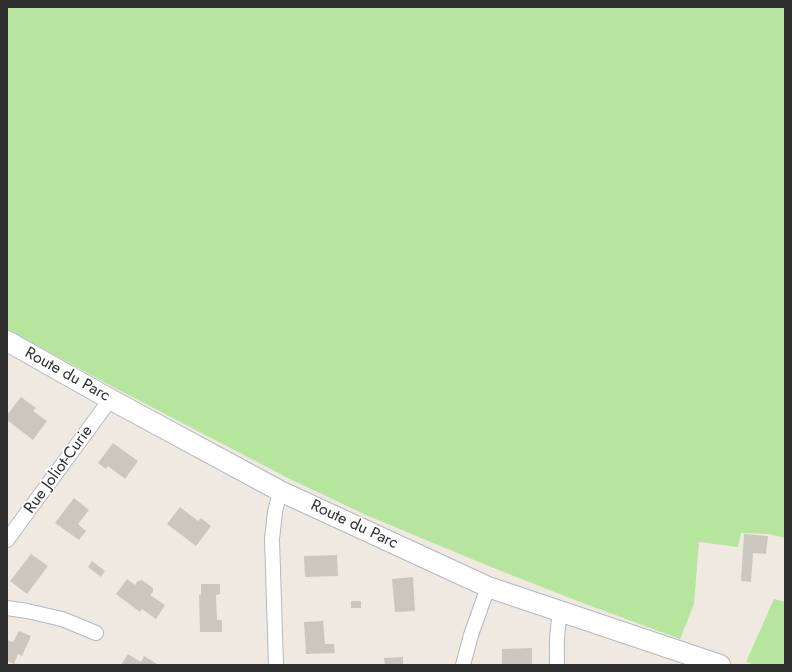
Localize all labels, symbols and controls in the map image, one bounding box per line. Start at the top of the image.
street label: Route du Parc [21,344,113,406]
street label: Rue Joliot-Curie [21,422,97,518]
street label: Route du Parc [307,496,401,554]

